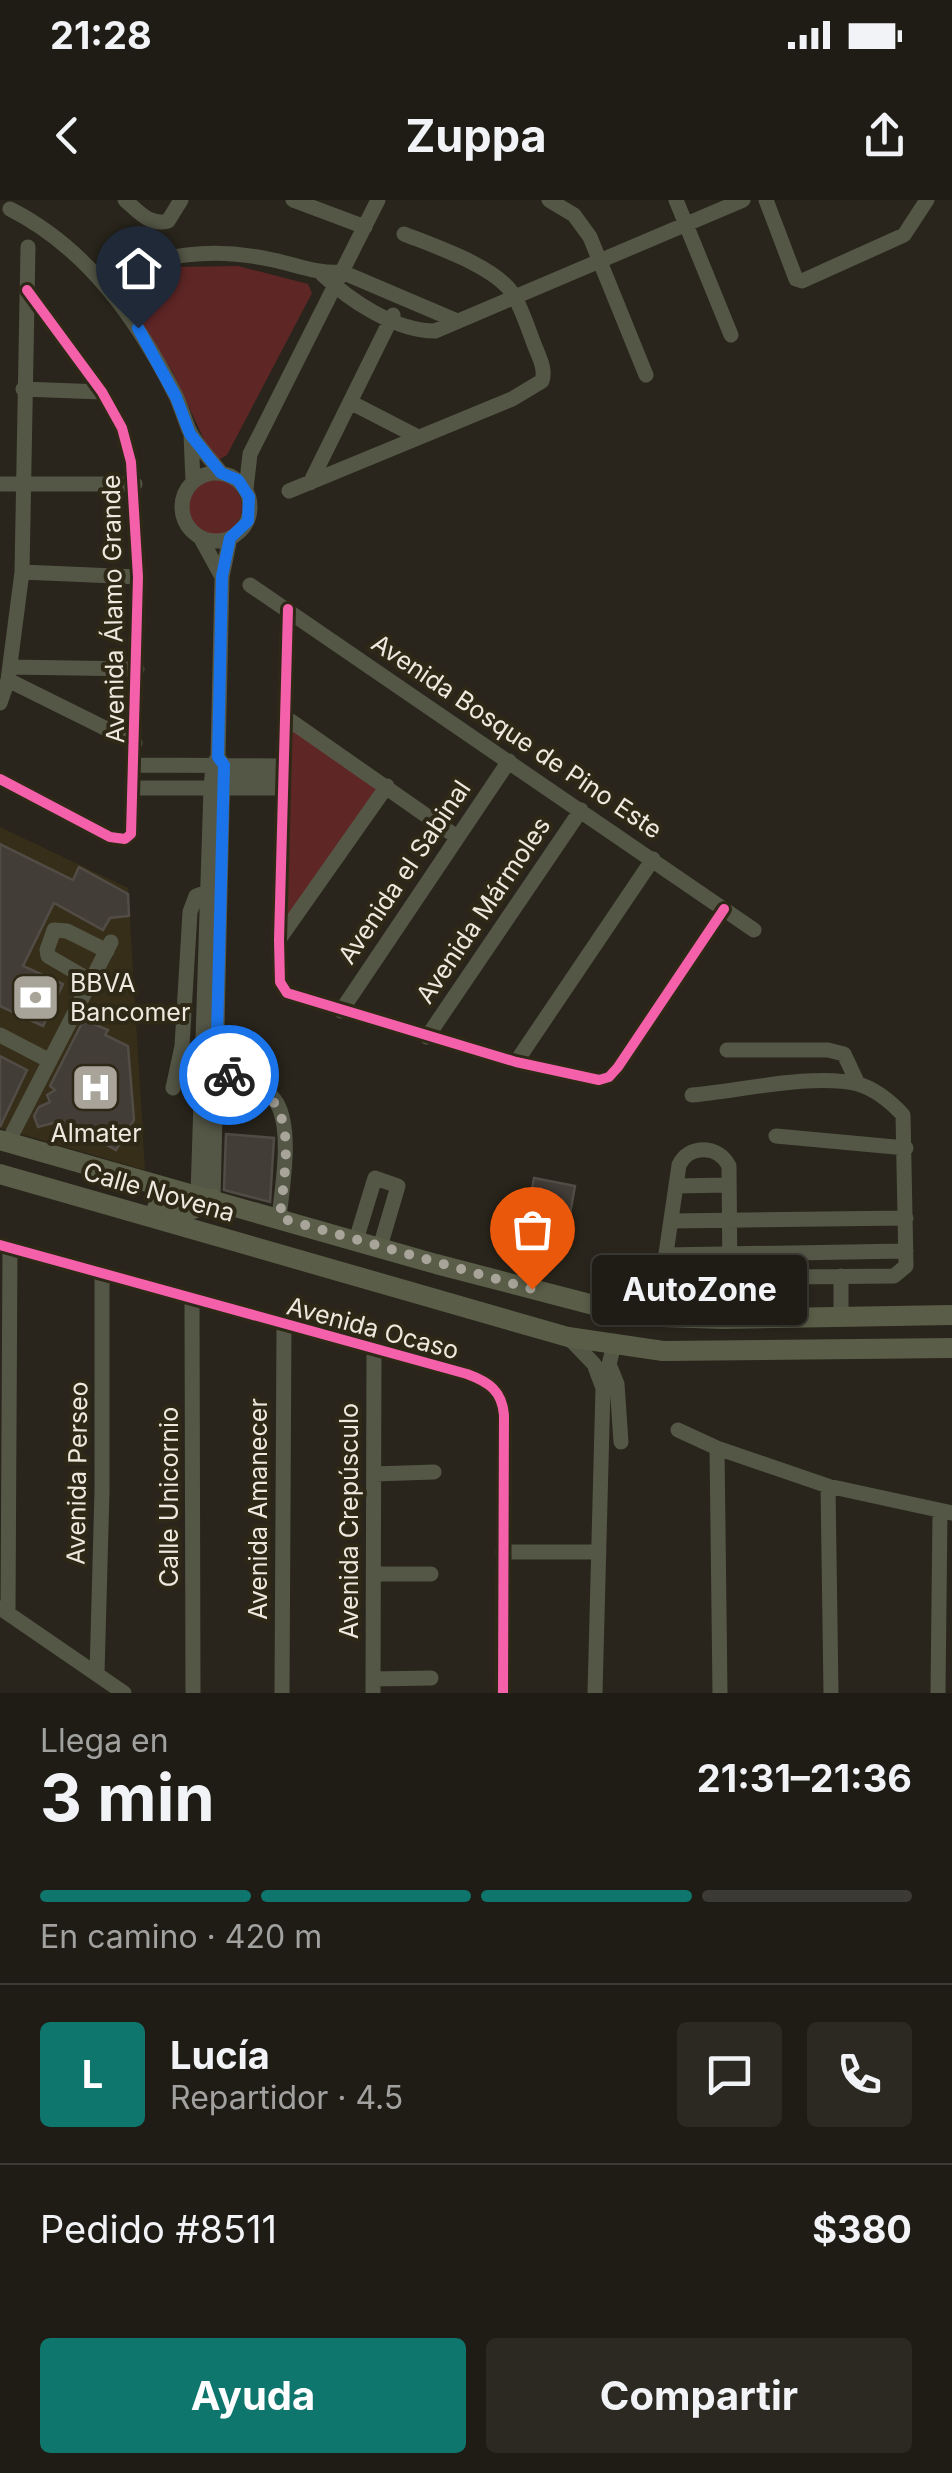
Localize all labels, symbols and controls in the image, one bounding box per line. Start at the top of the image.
text: 21:28 [50,12,152,58]
icon: back [40,108,95,163]
text: Zuppa [405,108,547,163]
icon: share [857,108,912,163]
pin [96,226,181,329]
icon: home [111,241,166,296]
street label: Avenida Álamo Grande [95,474,130,744]
street label: Avenida Bosque de Pino Este [366,627,668,845]
street label: Avenida el Sabinal [331,775,477,969]
street label: Avenida Mármoles [410,811,556,1009]
place label: BBVA Bancomer [70,968,190,1027]
bank icon: BBVA Bancomer [9,971,61,1023]
courier [179,1025,279,1125]
icon: bike [202,1048,257,1103]
hospital icon: Almater [70,1061,122,1113]
place label: Almater [50,1118,142,1148]
street label: Calle Novena [80,1156,238,1228]
pin [490,1187,575,1290]
icon: bag [505,1202,560,1257]
callout: AutoZone [592,1254,807,1324]
text: AutoZone [622,1270,777,1309]
street label: Avenida Ocaso [284,1291,462,1365]
street label: Avenida Perseo [60,1381,94,1565]
street label: Avenida Amanecer [243,1398,273,1620]
street label: Avenida Crepúsculo [334,1403,364,1639]
street label: Calle Unicornio [154,1407,184,1587]
text: Llega en [40,1721,169,1760]
text: 21:31–21:36 [697,1755,912,1801]
text: 3 min [40,1758,215,1837]
text: En camino · 420 m [40,1917,322,1956]
button: chat [677,2022,782,2127]
button: phone [807,2022,912,2127]
text: Lucía [170,2032,270,2078]
text: L [82,2051,103,2097]
text: Repartidor · 4.5 [170,2078,403,2117]
text: Pedido #8511 [40,2206,277,2252]
text: $380 [812,2206,912,2252]
button: Ayuda [40,2338,466,2453]
button: Compartir [486,2338,912,2453]

